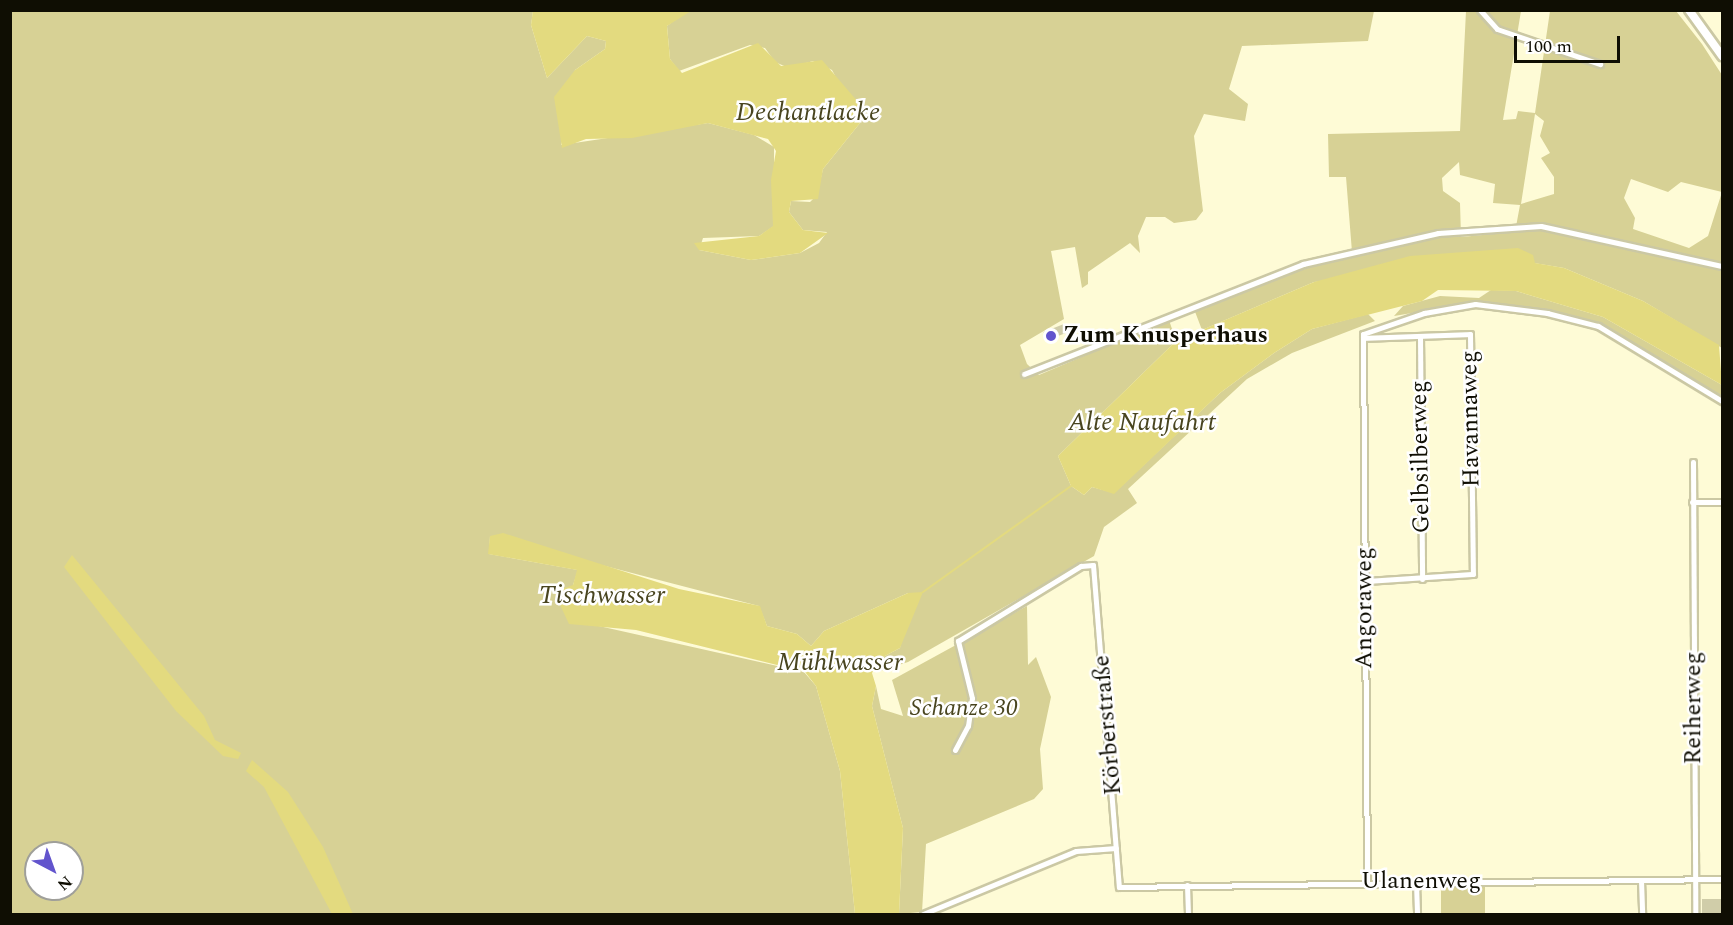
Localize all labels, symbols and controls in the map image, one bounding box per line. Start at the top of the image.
scale bar [1517,24,1624,62]
text: 100 m [1525,33,1572,60]
water label: Dechantlacke [736,97,880,129]
place label: Zum Knusperhaus [1063,322,1268,350]
marker: Zum Knusperhaus [1044,329,1058,343]
street label: Havannaweg [1455,350,1487,488]
street label: Gelbsilberweg [1405,380,1437,534]
water label: Alte Naufahrt [1068,407,1216,439]
street label: Angoraweg [1351,547,1379,669]
water label: Tischwasser [539,580,665,612]
water label: Mühlwasser [777,647,903,679]
street label: Reiherweg [1680,652,1708,764]
street label: Körberstraße [1088,654,1128,796]
park label: Schanze 30 [910,695,1018,723]
north arrow [24,841,84,901]
street label: Ulanenweg [1361,868,1481,896]
text: N [52,870,77,896]

